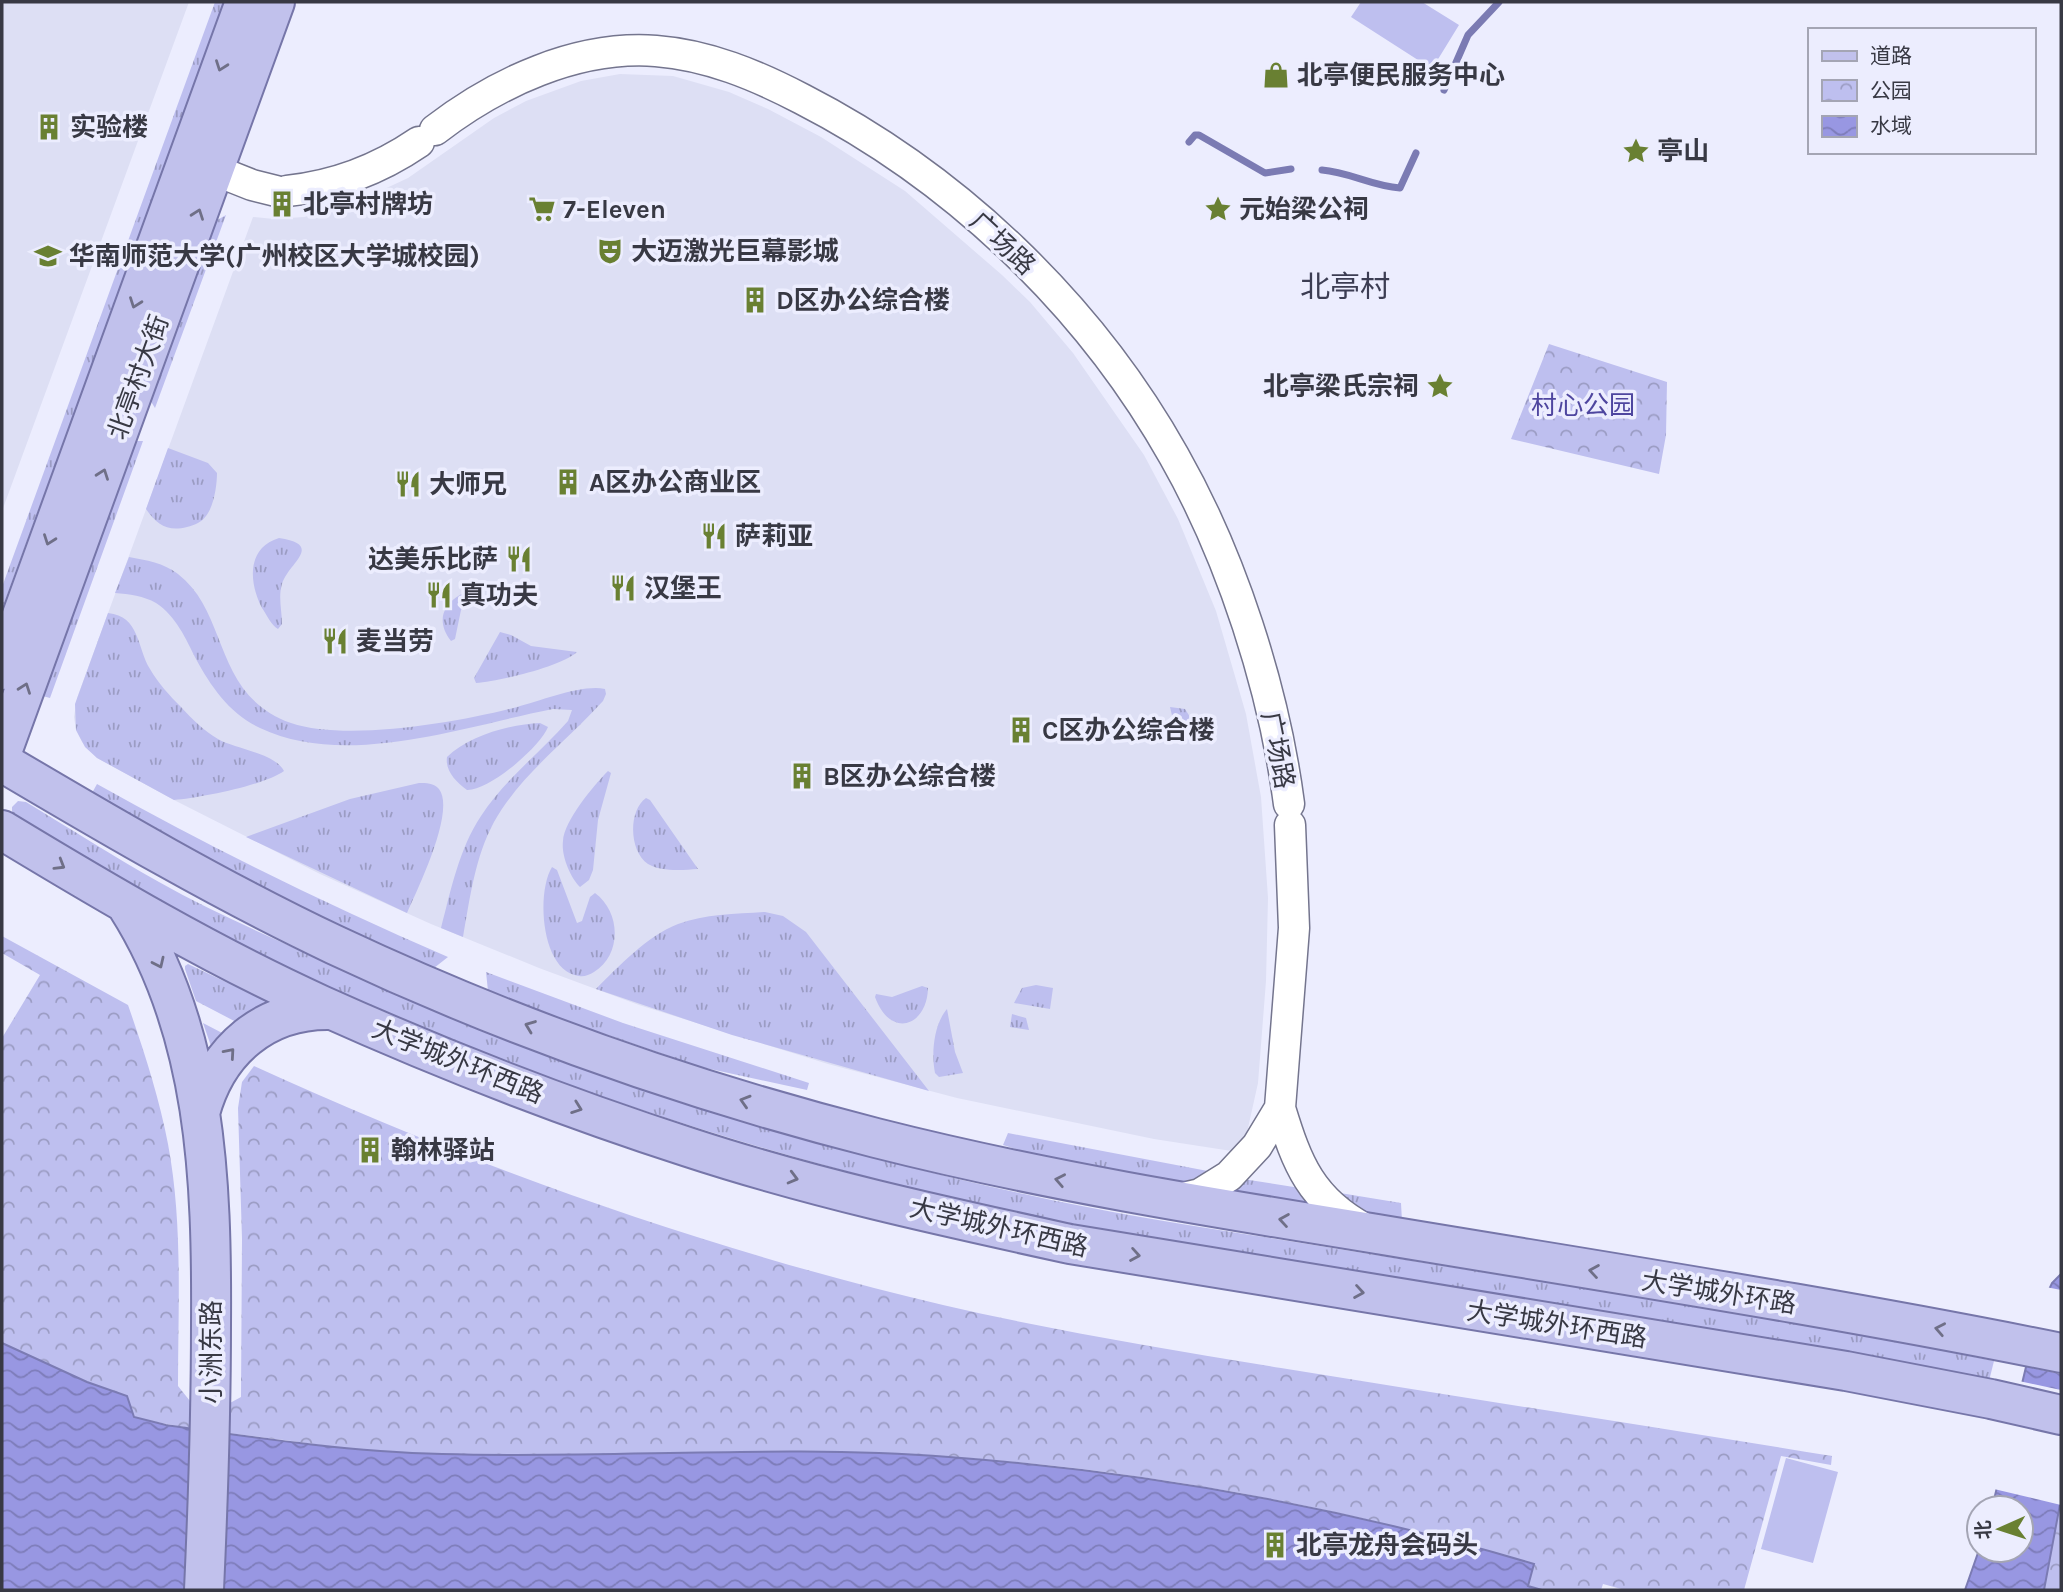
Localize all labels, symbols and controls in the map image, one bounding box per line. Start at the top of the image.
legend [1808,28,2035,154]
text: 道路 [1870,44,1912,68]
one-way arrow [216,59,230,71]
shop icon: 北亭便民服务中心 [1261,60,1291,90]
place label: 北亭便民服务中心 [1297,60,1505,91]
text: 公园 [1870,79,1912,103]
building icon: 实验楼 [34,112,64,142]
place label: 实验楼 [70,112,148,143]
text: 水域 [1870,114,1912,138]
place icon: 亭山 [1621,136,1651,166]
place label: 亭山 [1657,136,1709,167]
building icon: 北亭村牌坊 [267,189,297,219]
place label: 北亭村牌坊 [303,189,433,220]
supermarket icon: 7-Eleven [527,194,557,224]
place label: 7-Eleven [563,194,666,225]
place icon: 元始梁公祠 [1203,194,1233,224]
place label: 元始梁公祠 [1239,194,1369,225]
street label: 广场路 [964,205,1042,281]
one-way arrow [189,209,203,221]
theatre icon: 大迈激光巨幕影城 [595,236,625,266]
place label: 大迈激光巨幕影城 [631,236,839,267]
school or university icon: 华南师范大学(广州校区大学城校园) [33,241,63,271]
place label: 华南师范大学(广州校区大学城校园) [69,241,480,272]
district label: 北亭村 [1300,269,1390,305]
building icon: D区办公综合楼 [740,285,770,315]
place label: D区办公综合楼 [776,285,950,316]
one-way arrow [129,296,143,308]
street label: 北亭村大街 [102,311,175,444]
place label: 北亭梁氏宗祠 [1263,371,1419,402]
place icon: 北亭梁氏宗祠 [1425,371,1455,401]
park label: 村心公园 [1531,390,1635,421]
building icon: A区办公商业区 [553,467,583,497]
place label: A区办公商业区 [589,467,761,498]
one-way arrow [95,468,109,480]
restaurant icon: 大师兄 [393,469,423,499]
place label: 大师兄 [429,469,507,500]
restaurant icon: 萨莉亚 [699,521,729,551]
place label: 萨莉亚 [735,521,813,552]
one-way arrow [43,533,57,545]
place label: 达美乐比萨 [368,544,498,575]
restaurant icon: 达美乐比萨 [504,544,534,574]
restaurant icon: 汉堡王 [608,573,638,603]
place label: 汉堡王 [644,573,722,604]
restaurant icon: 真功夫 [424,580,454,610]
place label: 真功夫 [460,580,538,611]
restaurant icon: 麦当劳 [320,626,350,656]
place label: 麦当劳 [356,626,434,657]
one-way arrow [17,682,31,694]
street label: 广场路 [1255,709,1300,791]
building icon: C区办公综合楼 [1006,715,1036,745]
place label: C区办公综合楼 [1042,715,1214,746]
building icon: B区办公综合楼 [787,761,817,791]
place label: B区办公综合楼 [823,761,996,792]
one-way arrow [53,857,66,870]
one-way arrow [151,956,165,969]
street label: 大学城外环西路 [368,1013,548,1110]
one-way arrow [524,1021,536,1035]
one-way arrow [222,1048,235,1061]
one-way arrow [739,1094,751,1109]
one-way arrow [570,1100,582,1114]
building icon: 翰林驿站 [355,1135,385,1165]
place label: 翰林驿站 [391,1135,495,1166]
one-way arrow [787,1170,799,1184]
one-way arrow [1054,1174,1066,1189]
street label: 大学城外环西路 [907,1192,1091,1263]
one-way arrow [1278,1213,1290,1228]
one-way arrow [1129,1247,1140,1262]
one-way arrow [1589,1264,1600,1279]
street label: 大学城外环路 [1639,1265,1798,1320]
one-way arrow [1353,1284,1365,1299]
street label: 大学城外环西路 [1465,1295,1649,1354]
street label: 小洲东路 [196,1300,227,1404]
one-way arrow [1934,1323,1946,1338]
north arrow [1965,1494,2035,1564]
text: 北 [1973,1520,1996,1540]
building icon: 北亭龙舟会码头 [1260,1530,1290,1560]
place label: 北亭龙舟会码头 [1296,1530,1478,1561]

